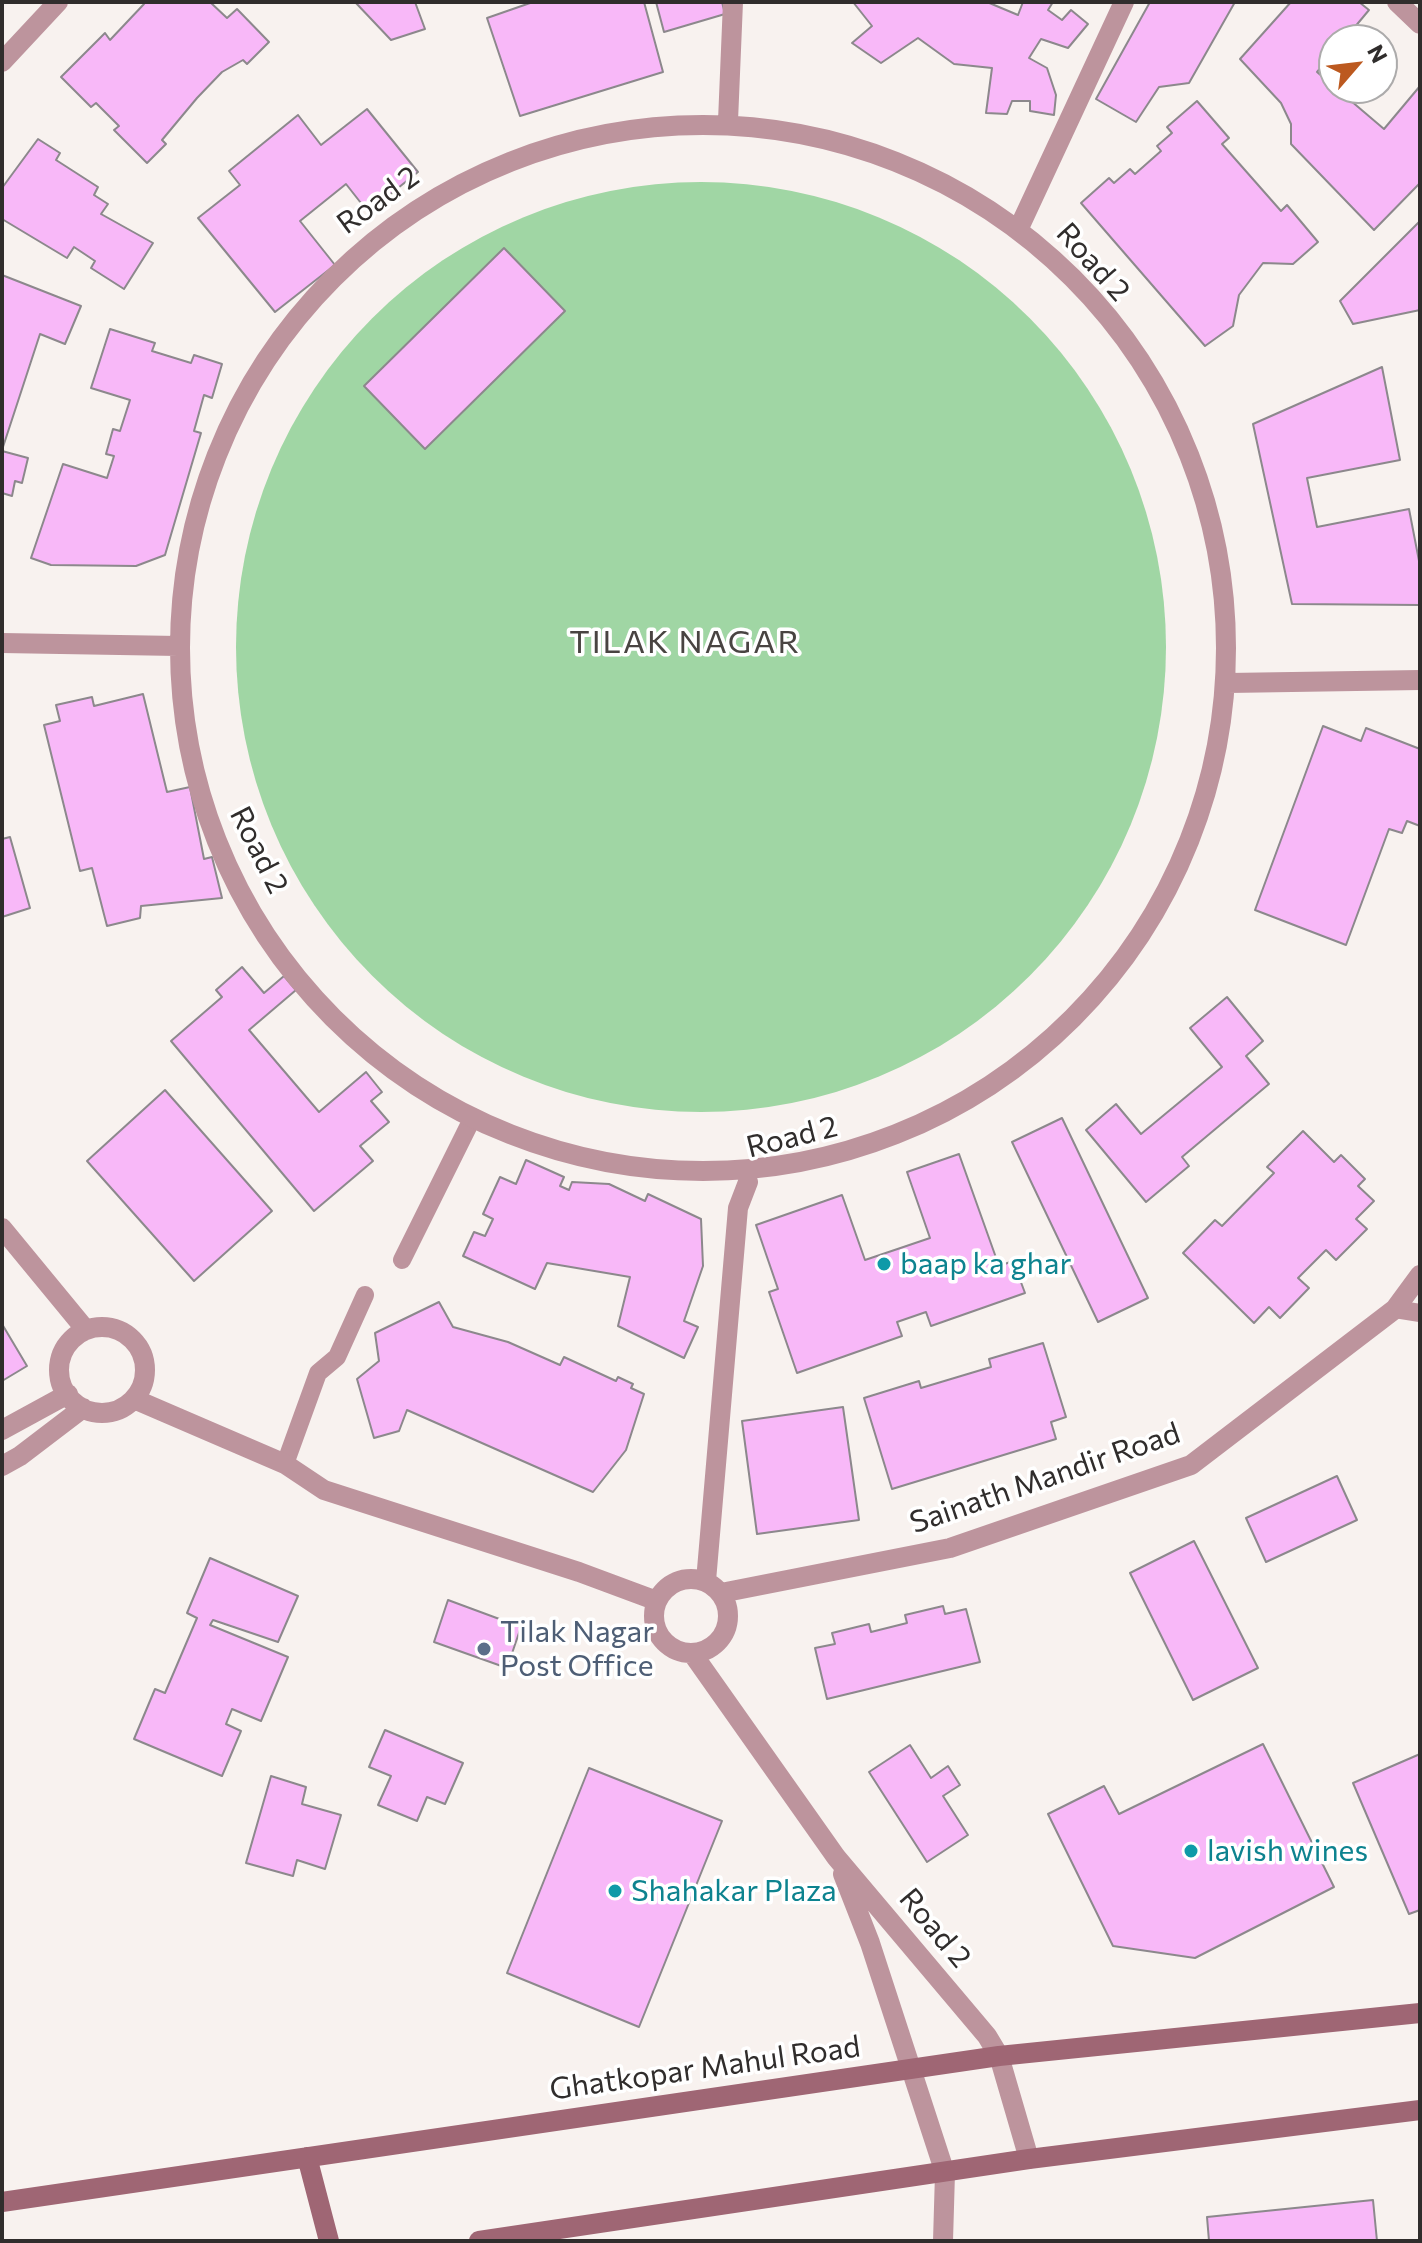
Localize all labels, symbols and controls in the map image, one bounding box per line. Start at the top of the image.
north arrow [1318,24,1398,104]
text: N [1362,40,1394,67]
street label: Road 2 [330,158,426,242]
street label: Road 2 [1049,216,1137,308]
district label: TILAK NAGAR [569,623,801,661]
street label: Road 2 [222,801,296,899]
street label: Road 2 [743,1108,841,1166]
place label: baap ka ghar [900,1246,1071,1282]
marker: baap ka ghar [875,1255,893,1273]
street label: Sainath Mandir Road [905,1415,1185,1541]
place label: Tilak Nagar Post Office [500,1614,654,1684]
marker: Tilak Nagar Post Office [475,1640,493,1658]
place label: lavish wines [1207,1833,1368,1869]
marker: lavish wines [1182,1842,1200,1860]
place label: Shahakar Plaza [631,1873,837,1909]
street label: Road 2 [892,1881,978,1975]
marker: Shahakar Plaza [606,1882,624,1900]
street label: Ghatkopar Mahul Road [547,2028,863,2108]

